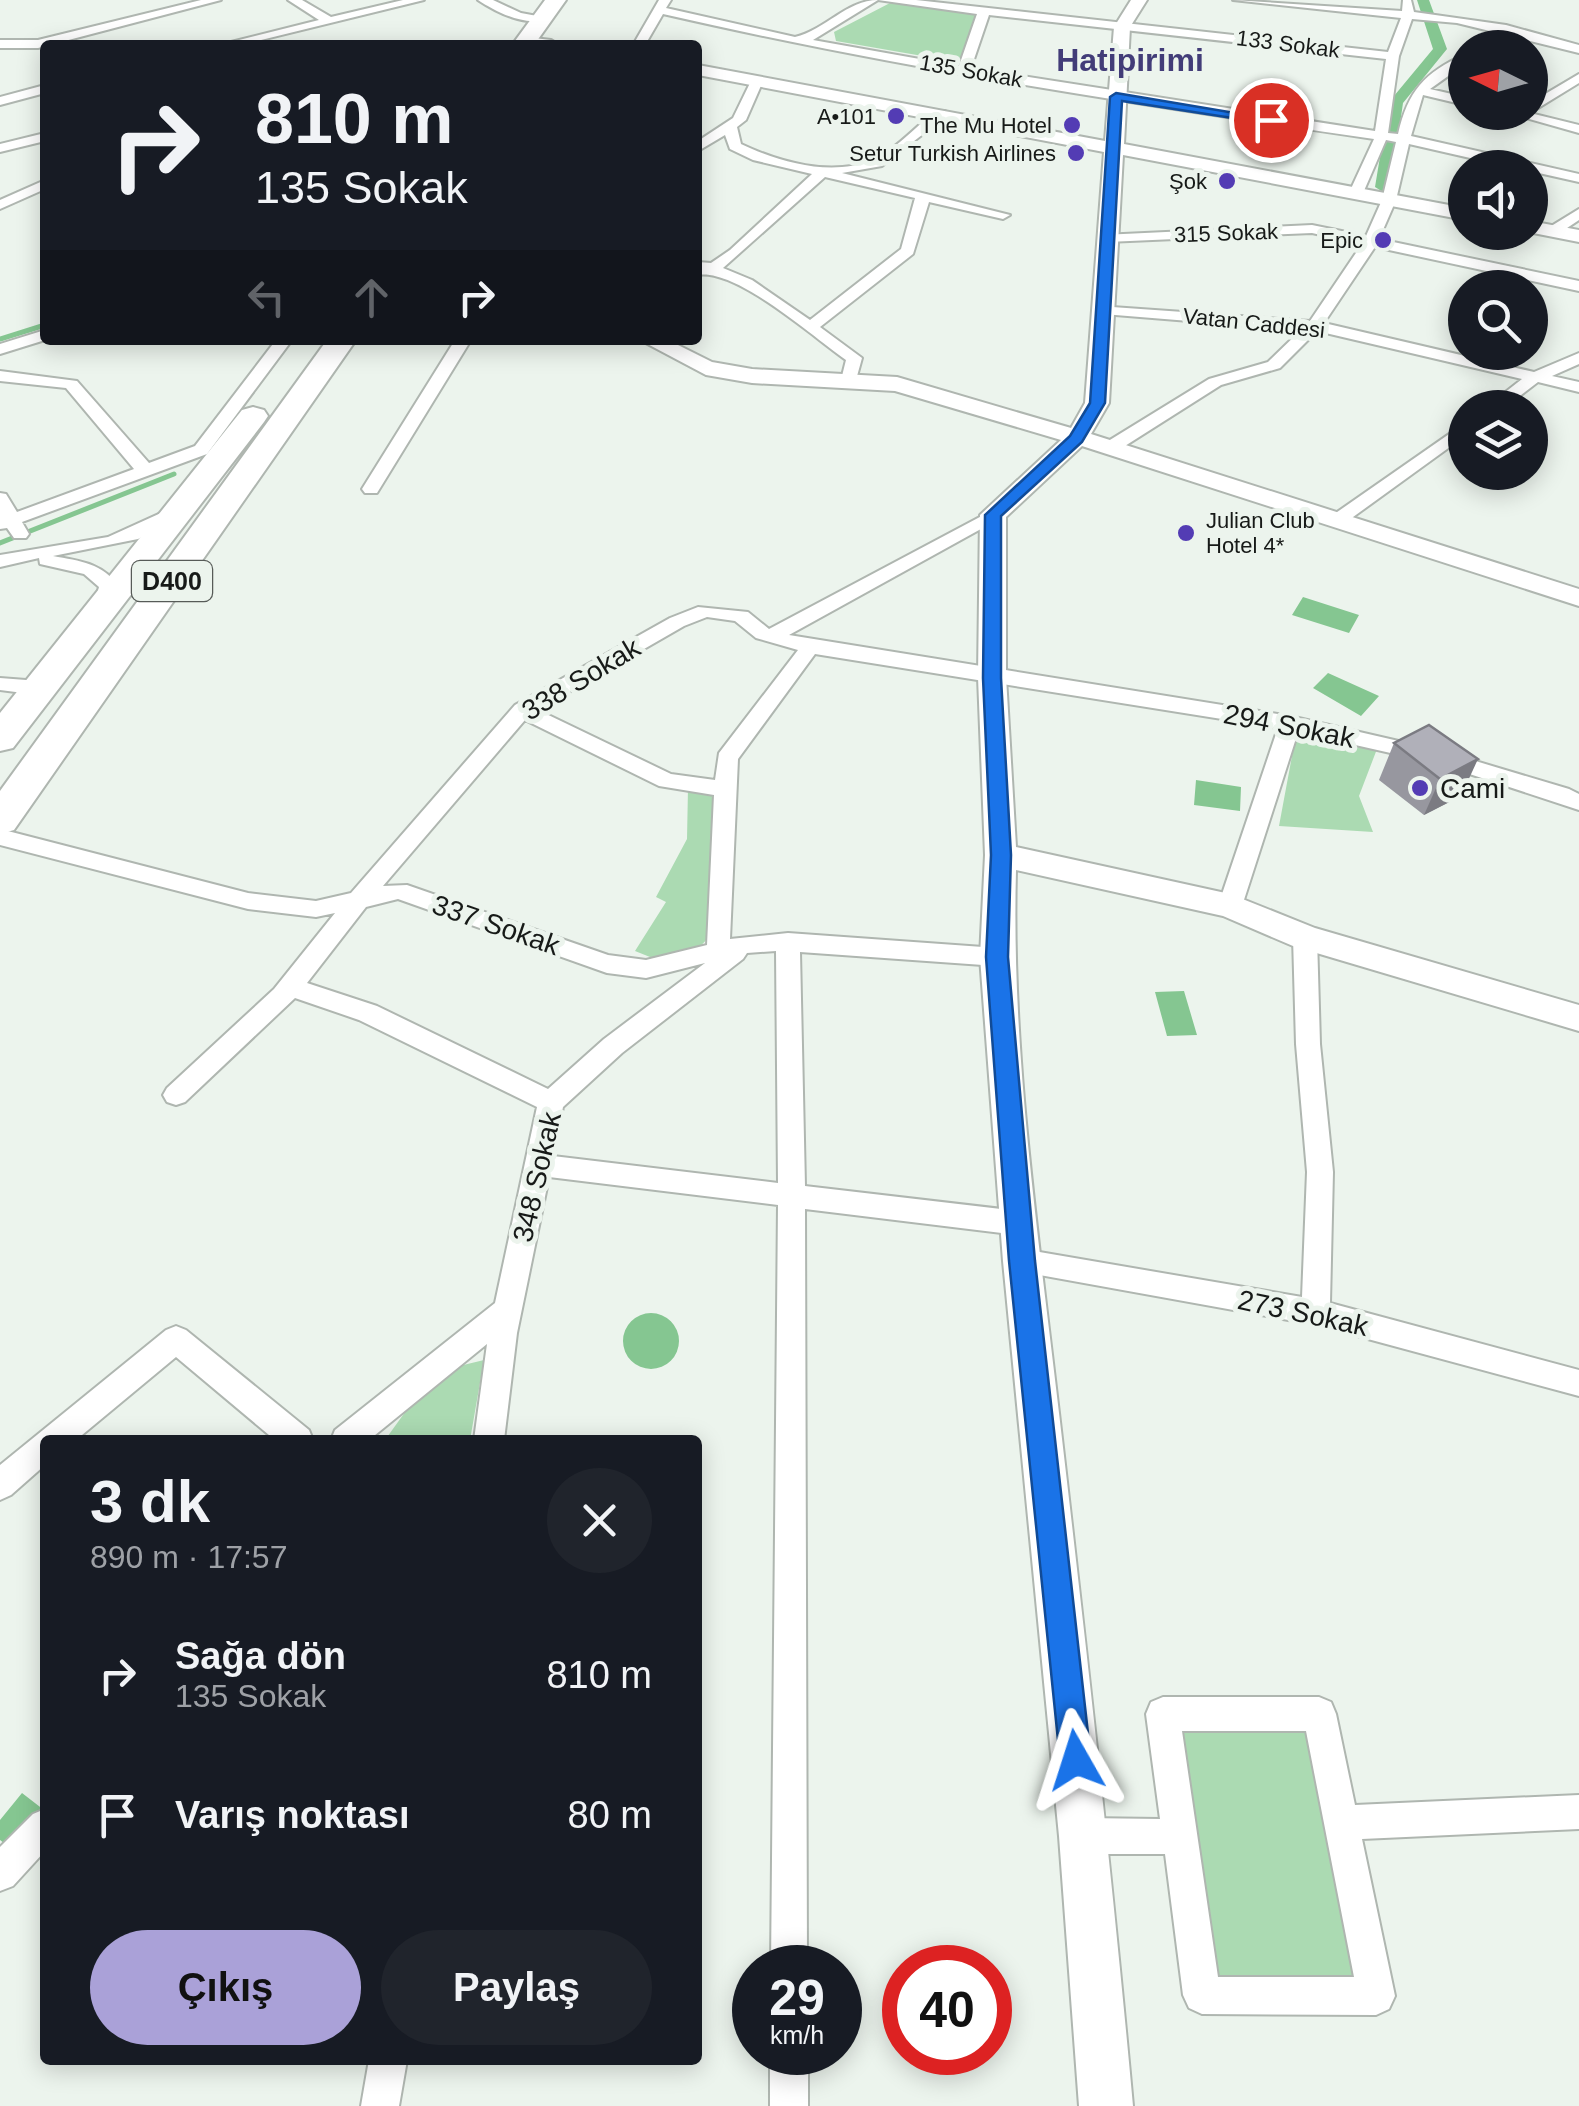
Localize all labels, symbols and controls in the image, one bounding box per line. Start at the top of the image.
street label: 133 Sokak [1235,25,1342,63]
north arrow [1448,30,1548,130]
map controls [1448,30,1548,490]
district label: Hatipirimi [1056,42,1204,78]
street label: 135 Sokak [918,50,1025,93]
pin [1229,78,1314,163]
icon: right [90,80,220,210]
text: 810 m [255,80,453,158]
icon: arrive [1244,93,1299,148]
place label: A•101 [817,104,876,129]
marker: A•101 [885,105,907,127]
place label: The Mu Hotel [920,113,1052,138]
marker: The Mu Hotel [1061,114,1083,136]
place label: Setur Turkish Airlines [849,141,1056,166]
marker: Setur Turkish Airlines [1065,142,1087,164]
button: sound [1448,150,1548,250]
text: 135 Sokak [255,162,468,213]
place label: Şok [1169,169,1208,194]
marker: Şok [1216,170,1238,192]
street label: 315 Sokak [1174,219,1279,247]
place label: Epic [1320,228,1363,253]
marker: Epic [1372,229,1394,251]
icon: left [239,270,294,325]
icon: ahead [344,270,399,325]
icon: right [449,270,504,325]
button: search [1448,270,1548,370]
street label: Vatan Caddesi [1182,303,1326,343]
button: layers [1448,390,1548,490]
place label: Julian Club Hotel 4* [1206,508,1315,558]
marker: Julian Club Hotel 4* [1175,522,1197,544]
road number: D400 [132,561,212,601]
street label: 338 Sokak [516,631,647,726]
street label: 294 Sokak [1221,698,1358,754]
place label: Cami [1440,773,1505,804]
marker: Cami [1409,777,1431,799]
street label: 337 Sokak [428,889,565,962]
street label: 348 Sokak [507,1108,567,1245]
street label: 273 Sokak [1235,1284,1372,1342]
text: 3 dk [90,1468,210,1535]
button: close [547,1468,652,1573]
text: 890 m · 17:57 [90,1539,287,1575]
text: Sağa dön [175,1635,346,1677]
icon: right [90,1648,145,1703]
text: 810 m [546,1654,652,1696]
text: 135 Sokak [175,1678,326,1714]
position arrow [1024,1708,1128,1812]
icon: arrive [90,1788,145,1843]
text: Varış noktası [175,1794,409,1836]
text: 80 m [568,1794,652,1836]
button: Çıkış [90,1930,361,2045]
button: Paylaş [381,1930,652,2045]
speed limit sign: 40 [882,1945,1012,2075]
text: 29 [769,1970,825,2026]
text: km/h [770,2021,824,2049]

